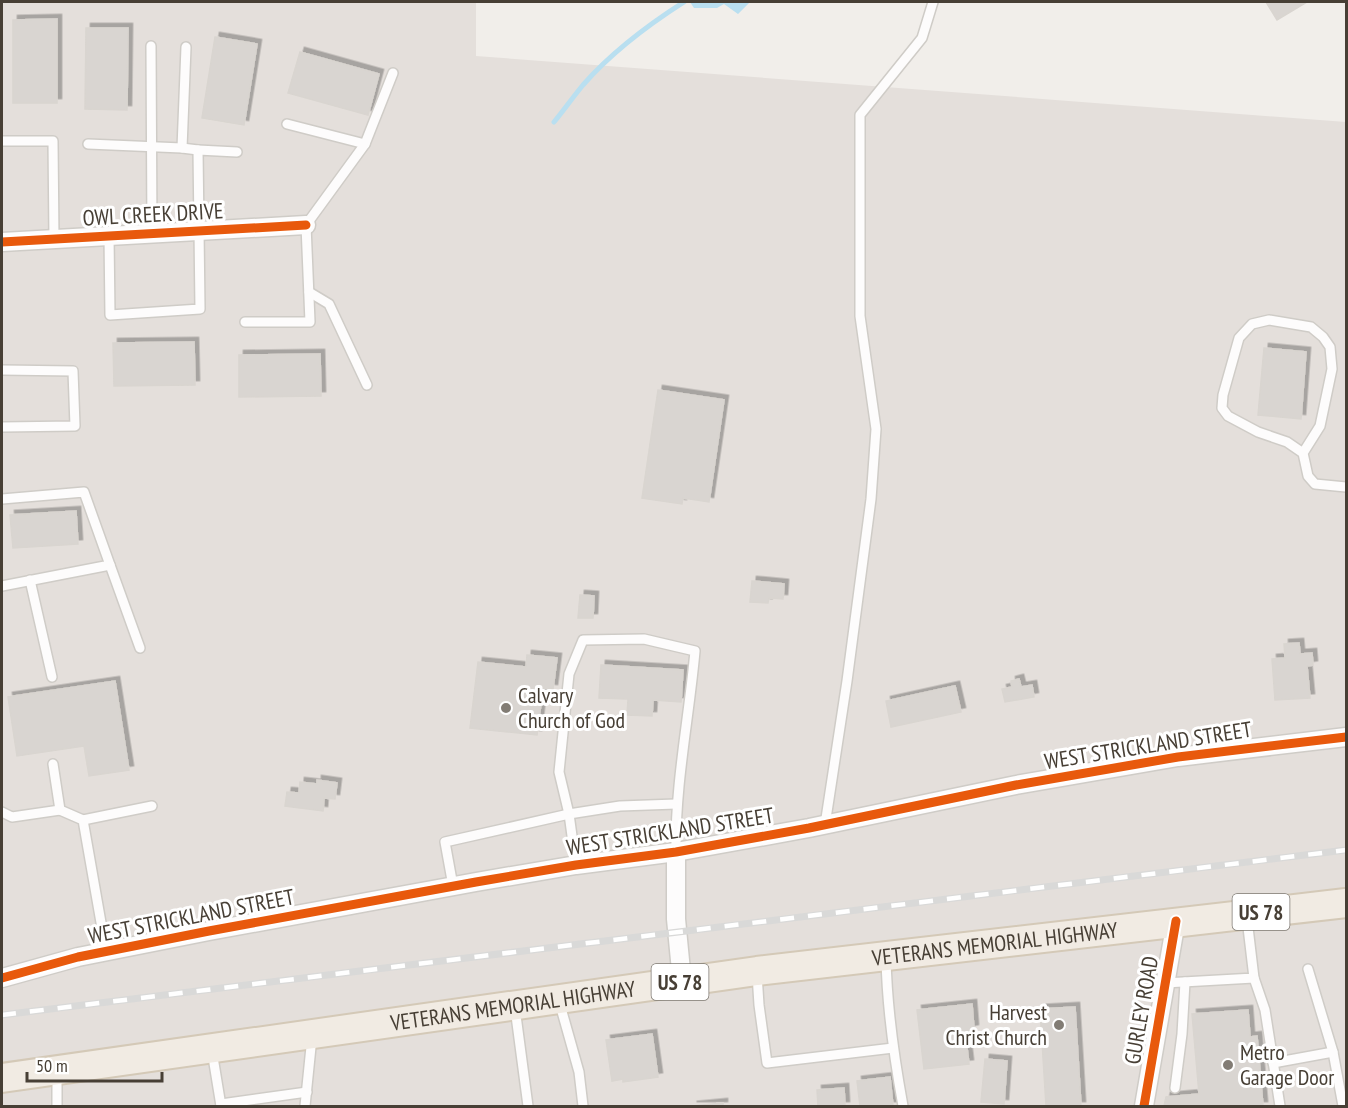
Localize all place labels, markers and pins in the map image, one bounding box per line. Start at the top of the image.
place label: Calvary Church of God [518,681,625,734]
marker: Calvary Church of God [499,701,513,715]
place label: Harvest Christ Church [945,998,1047,1051]
marker: Harvest Christ Church [1052,1018,1066,1032]
place label: Metro Garage Door [1240,1038,1334,1091]
marker: Metro Garage Door [1221,1058,1235,1072]

